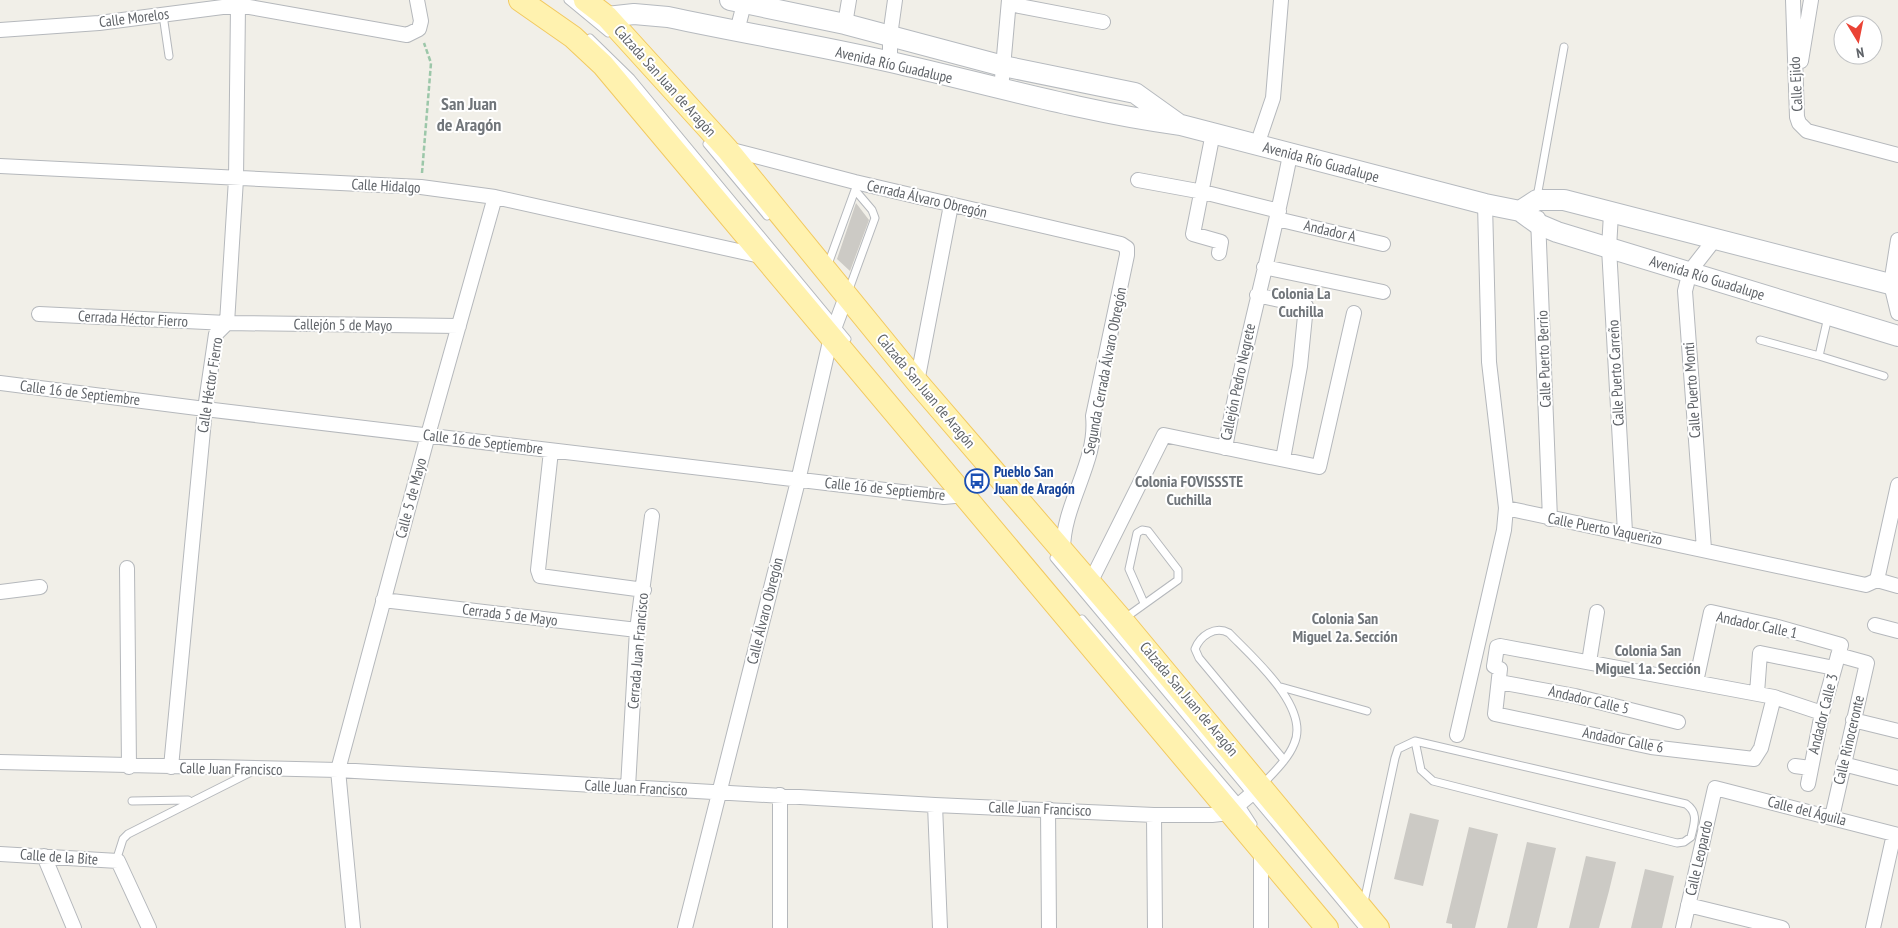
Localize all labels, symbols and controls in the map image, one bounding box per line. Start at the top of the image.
street label: Calle Morelos [98,4,170,31]
north arrow [1833,15,1883,65]
street label: Calzada San Juan de Aragón [610,21,720,140]
street label: Avenida Río Guadalupe [834,42,954,87]
text: N [1855,43,1866,62]
street label: Calle Ejido [1785,56,1806,112]
district label: San Juan de Aragón [437,92,501,136]
street label: Avenida Río Guadalupe [1261,137,1381,186]
street label: Calle Hidalgo [351,174,421,197]
street label: Cerrada Álvaro Obregón [865,175,989,222]
street label: Andador A [1302,215,1359,246]
street label: Avenida Río Guadalupe [1647,251,1767,304]
district label: Colonia La Cuchilla [1271,283,1331,321]
street label: Segunda Cerrada Álvaro Obregón [1079,285,1130,456]
street label: Cerrada Héctor Fierro [78,306,189,331]
street label: Calle Puerto Berrio [1532,310,1555,408]
street label: Callejón 5 de Mayo [293,314,393,335]
street label: Calle Puerto Carreño [1603,319,1628,427]
street label: Callejón Pedro Negrete [1216,322,1259,442]
street label: Calzada San Juan de Aragón [873,330,980,452]
street label: Calle Héctor Fierro [193,336,226,434]
street label: Calle Puerto Monti [1679,341,1704,439]
street label: Calle 16 de Septiembre [19,376,141,409]
street label: Calle 16 de Septiembre [422,425,544,458]
street label: Calle 5 de Mayo [391,456,430,540]
place label: Pueblo San Juan de Aragón [993,462,1075,498]
bus stop icon: Pueblo San Juan de Aragón [964,468,990,494]
district label: Colonia FOVISSSTE Cuchilla [1135,471,1243,509]
street label: Calle 16 de Septiembre [824,473,946,504]
street label: Calle Puerto Vaquerizo [1546,508,1664,549]
street label: Calle Álvaro Obregón [742,556,787,666]
street label: Cerrada Juan Francisco [623,592,652,710]
street label: Cerrada 5 de Mayo [461,599,559,630]
street label: Andador Calle 1 [1715,607,1799,642]
district label: Colonia San Miguel 2a. Sección [1292,608,1398,646]
street label: Calzada San Juan de Aragón [1136,638,1243,760]
district label: Colonia San Miguel 1a. Sección [1595,640,1701,678]
street label: Andador Calle 3 [1803,672,1842,756]
street label: Andador Calle 5 [1547,681,1631,718]
street label: Calle Rinoceronte [1829,693,1868,786]
street label: Andador Calle 6 [1581,722,1666,757]
street label: Calle Juan Francisco [179,758,283,779]
street label: Calle Juan Francisco [584,775,688,800]
street label: Calle del Águila [1766,792,1849,829]
street label: Calle Juan Francisco [988,797,1092,820]
street label: Calle Leopardo [1681,818,1716,897]
street label: Calle de la Bite [19,844,99,869]

